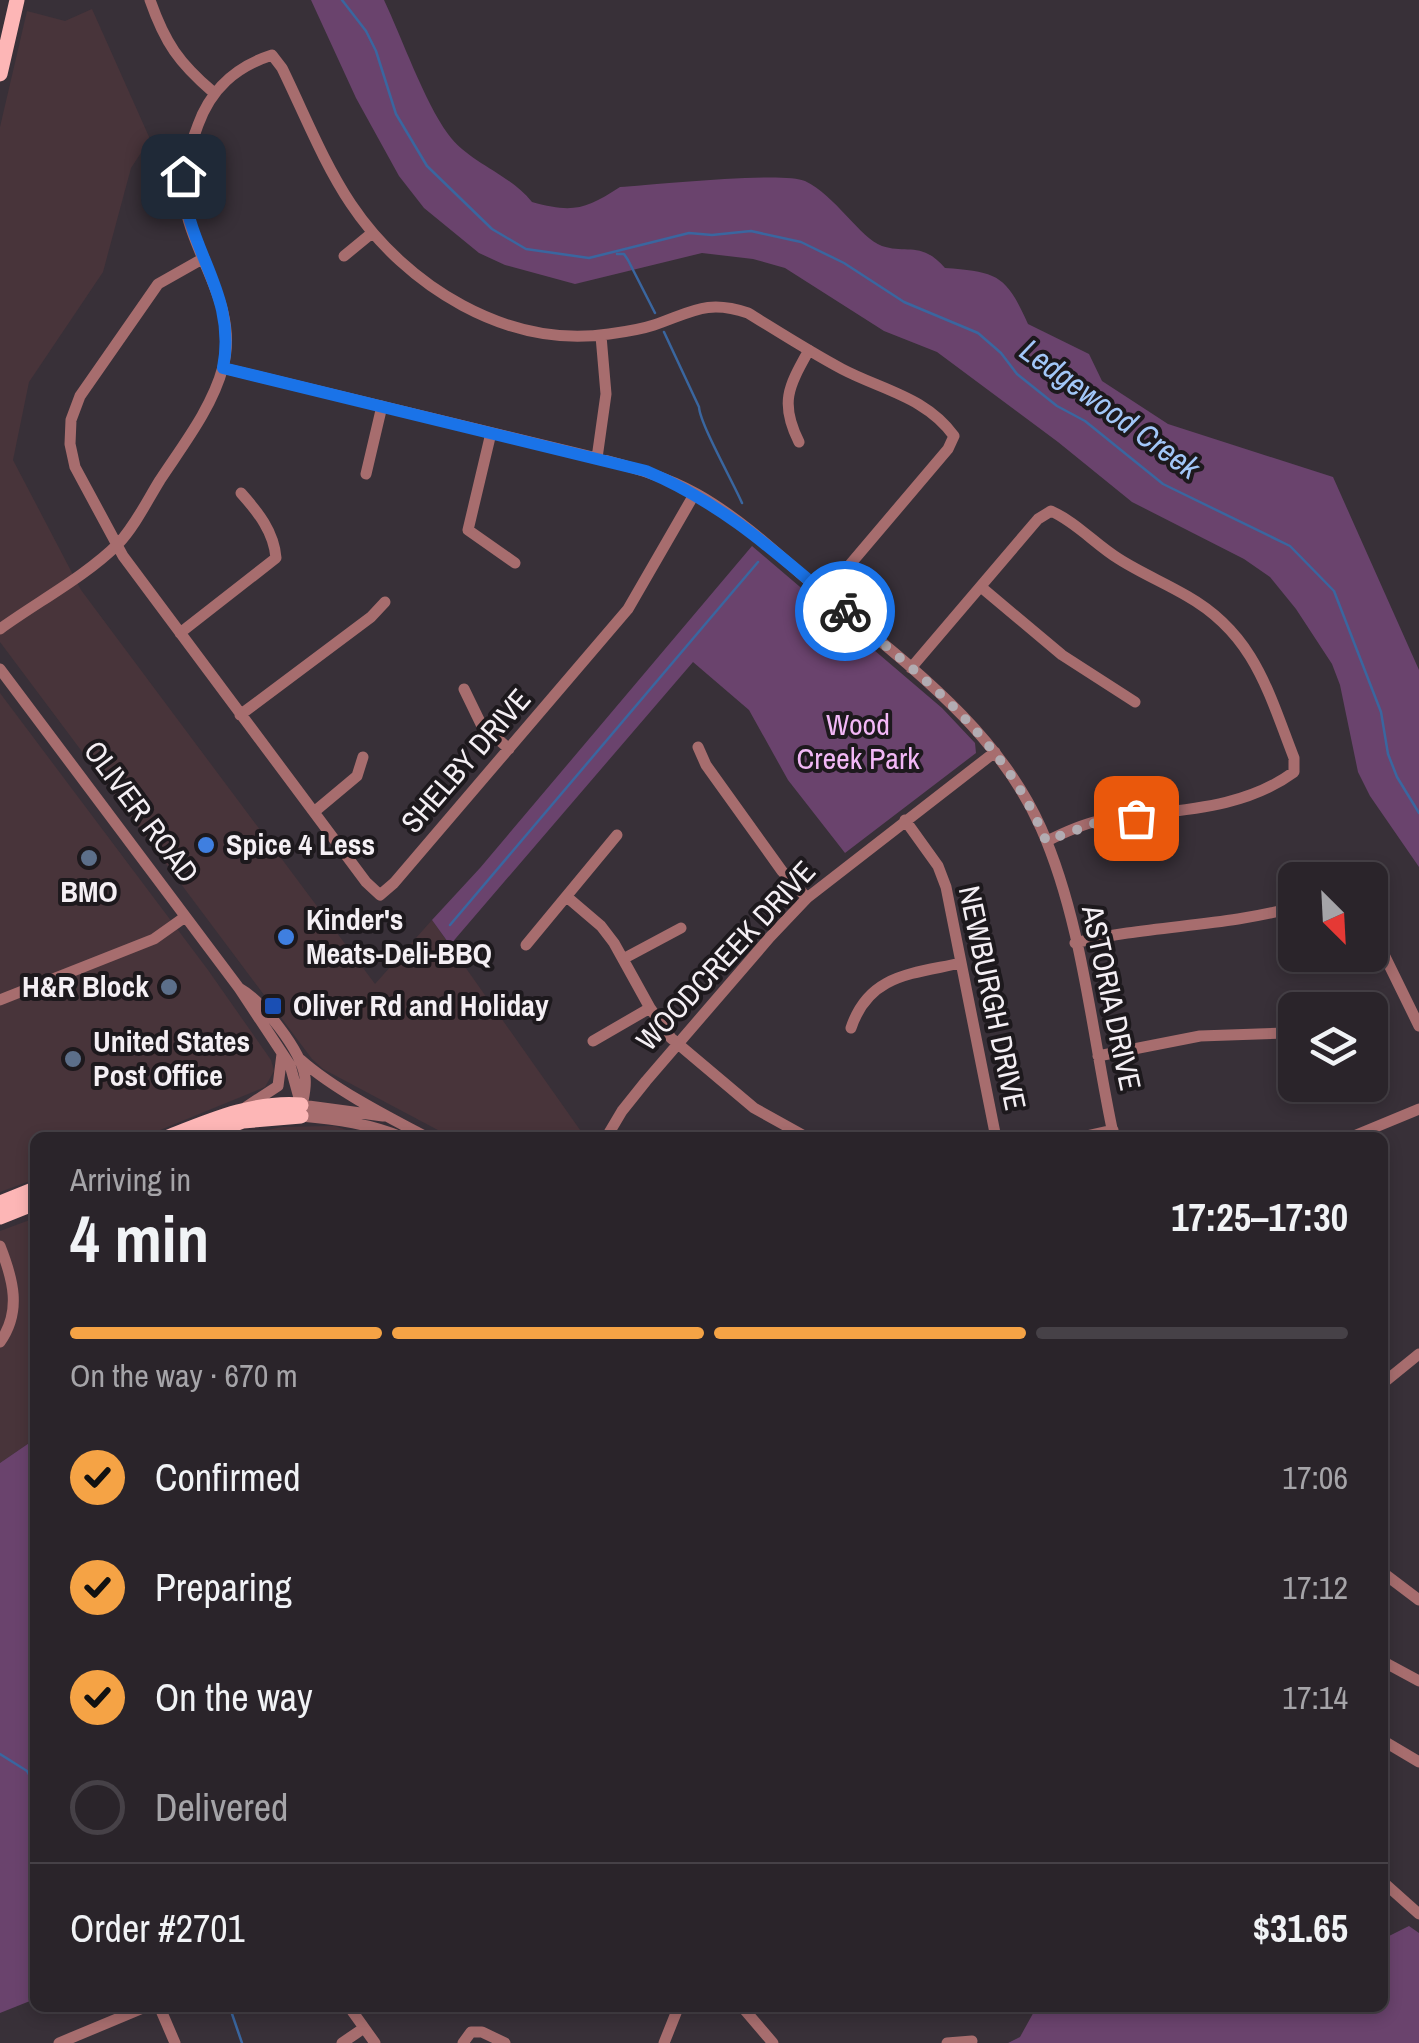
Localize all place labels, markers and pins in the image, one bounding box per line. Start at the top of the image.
pin [141,134,226,219]
pin [1094,776,1179,861]
place label: Spice 4 Less [226,824,375,864]
marker: Spice 4 Less [195,834,217,856]
marker: BMO [78,847,100,869]
place label: BMO [60,871,118,911]
place label: Kinder's Meats-Deli-BBQ [306,899,492,973]
marker: Kinder's Meats-Deli-BBQ [275,926,297,948]
place label: H&R Block [22,966,149,1006]
marker: H&R Block [158,976,180,998]
place label: Oliver Rd and Holiday [293,985,549,1025]
marker: Oliver Rd and Holiday [262,995,284,1017]
place label: United States Post Office [93,1021,250,1095]
marker: United States Post Office [62,1048,84,1070]

